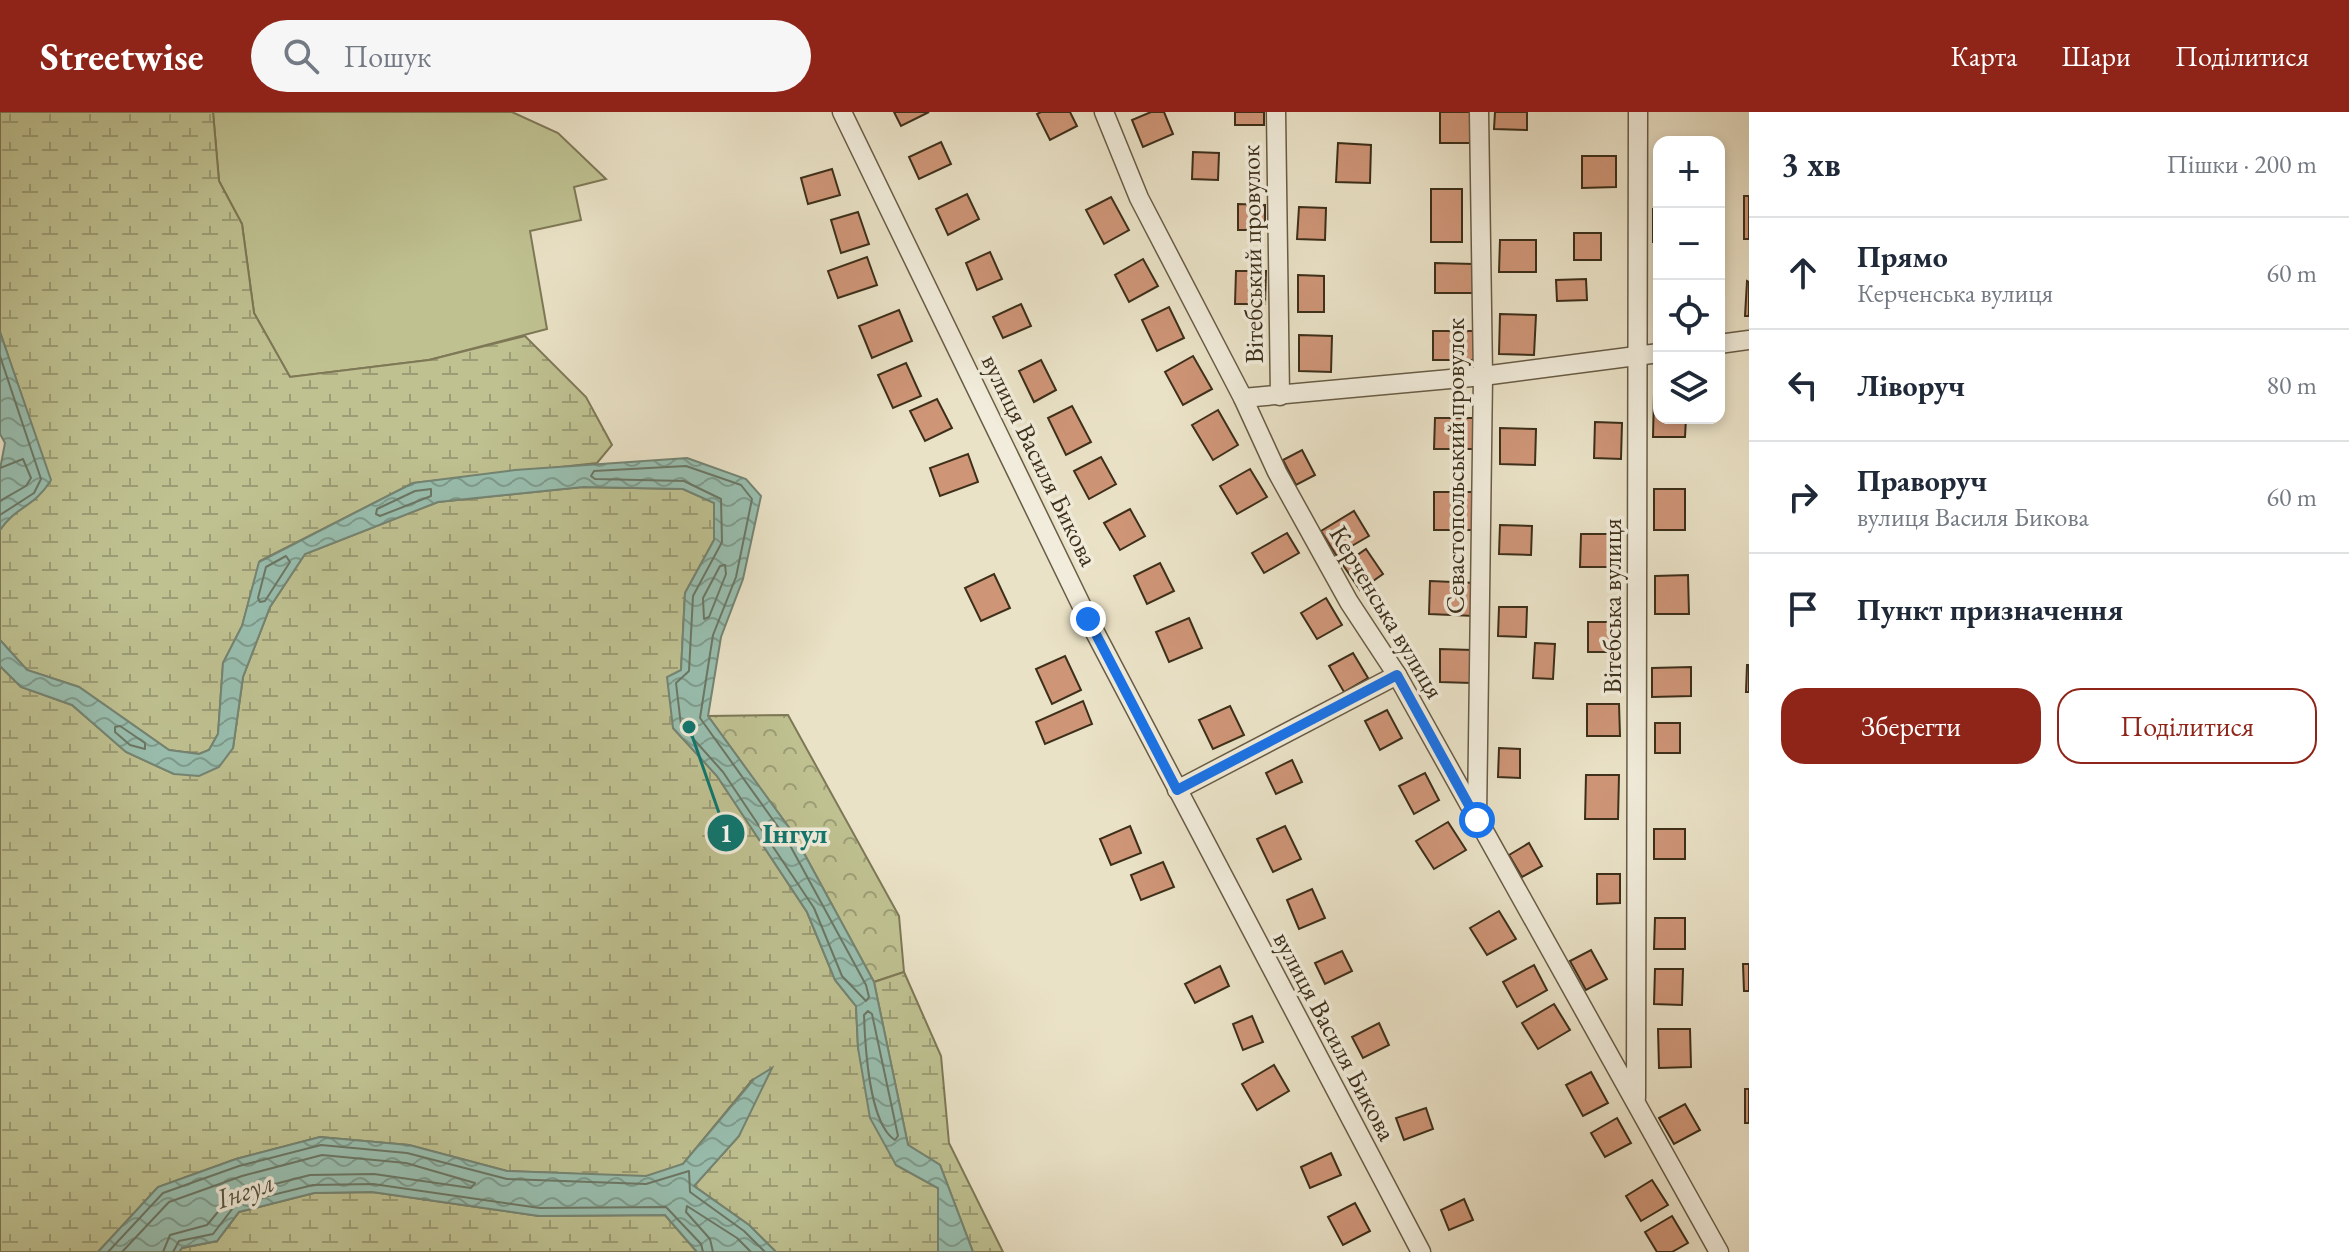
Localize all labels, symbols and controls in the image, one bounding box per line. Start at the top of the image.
search box [251,20,811,92]
text: Streetwise [40,32,203,81]
icon: search [279,34,323,78]
text: Пошук [343,37,431,76]
text: Карта [1951,38,2017,74]
text: Шари [2061,38,2131,74]
text: Поділитися [2175,38,2309,74]
map controls [1653,136,1725,424]
button: + [1653,136,1725,208]
text: 3 хв [1781,142,1841,186]
street label: Вітебський провулок [1233,144,1271,364]
text: Пішки · 200 m [2166,147,2317,181]
button: − [1653,208,1725,280]
text: Прямо [1857,237,1948,276]
icon: ahead [1781,251,1825,295]
text: 60 m [2267,256,2317,290]
text: Керченська вулиця [1857,276,2053,310]
button: locate [1653,280,1725,352]
street label: Севастопольський провулок [1438,317,1472,614]
street label: вулиця Василя Бикова [974,348,1106,572]
button: layers [1653,352,1725,424]
icon: left [1781,363,1825,407]
text: Ліворуч [1857,366,1965,405]
text: 80 m [2267,368,2317,402]
text: Праворуч [1857,461,1987,500]
icon: right [1781,475,1825,519]
text: 60 m [2267,480,2317,514]
text: вулиця Василя Бикова [1857,500,2089,534]
street label: Вітебська вулиця [1595,518,1629,694]
street label: Керченська вулиця [1322,519,1452,705]
icon: arrive [1781,587,1825,631]
text: Пункт призначення [1857,590,2123,629]
route end [1070,601,1106,637]
button: Зберегти [1781,688,2041,764]
button: Поділитися [2057,688,2317,764]
route start [1459,802,1495,838]
callout: Інгул [706,807,843,859]
text: Інгул [762,815,828,851]
text: 1 [720,818,732,849]
street label: вулиця Василя Бикова [1266,926,1405,1147]
water label: Інгул [210,1163,279,1217]

